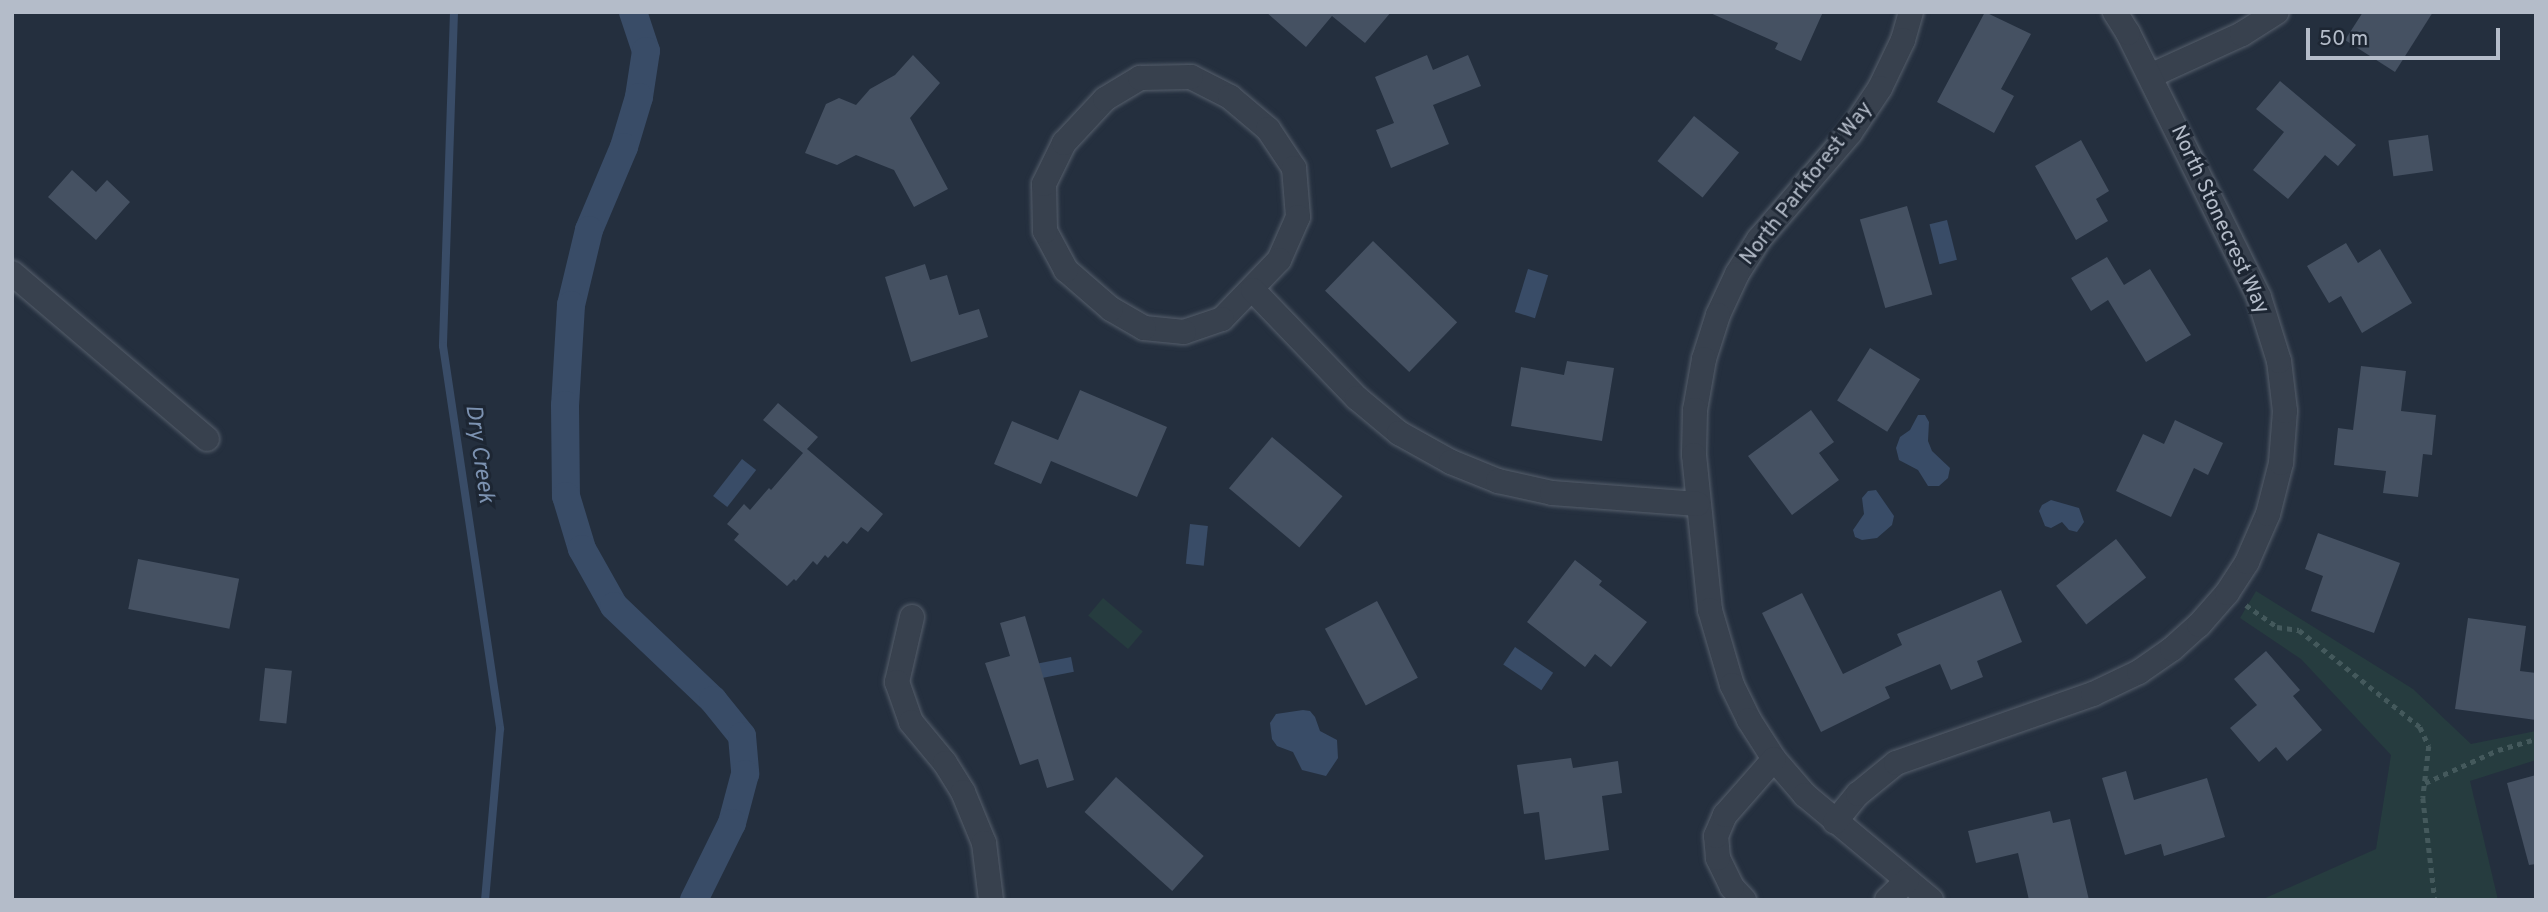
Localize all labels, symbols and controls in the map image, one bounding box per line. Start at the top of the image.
scale bar [2310,14,2504,58]
text: 50 m [2319,26,2368,53]
street label: North Parkforest Way [1735,97,1879,271]
street label: North Stonecrest Way [2164,121,2274,319]
water label: Dry Creek [457,403,499,505]

